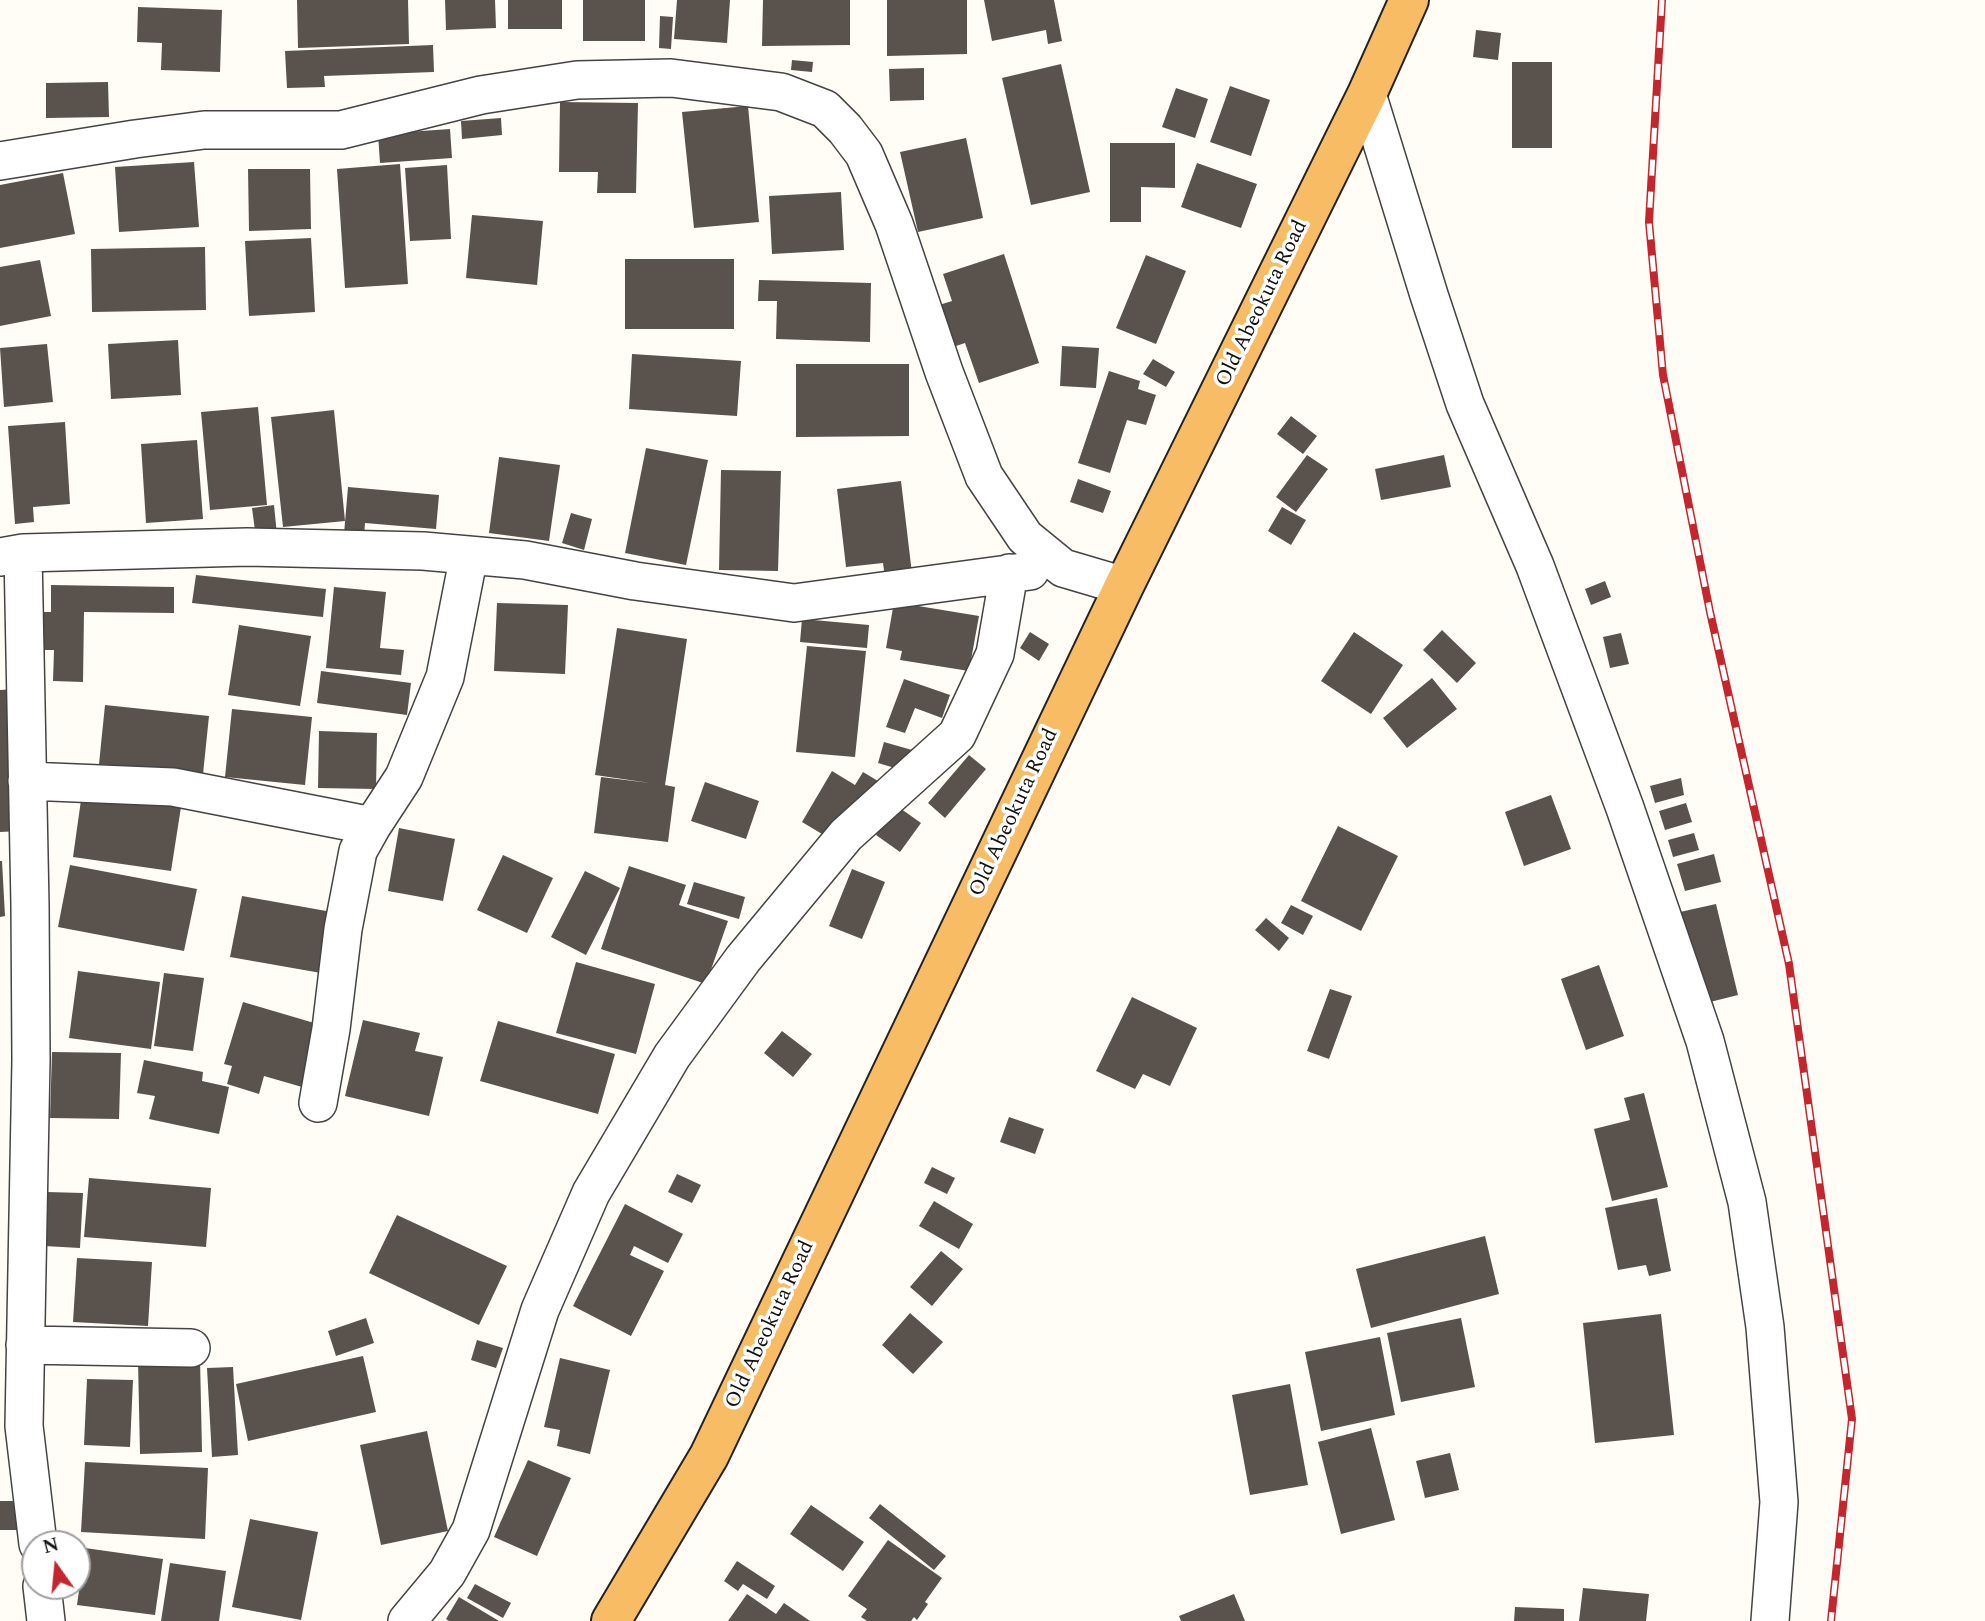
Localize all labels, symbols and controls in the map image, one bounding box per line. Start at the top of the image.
street label: Old Abeokuta Road [1212,217,1314,391]
street label: Old Abeokuta Road [965,725,1065,901]
street label: Old Abeokuta Road [721,1237,821,1413]
north arrow [21,1530,91,1600]
text: N [40,1530,62,1562]

